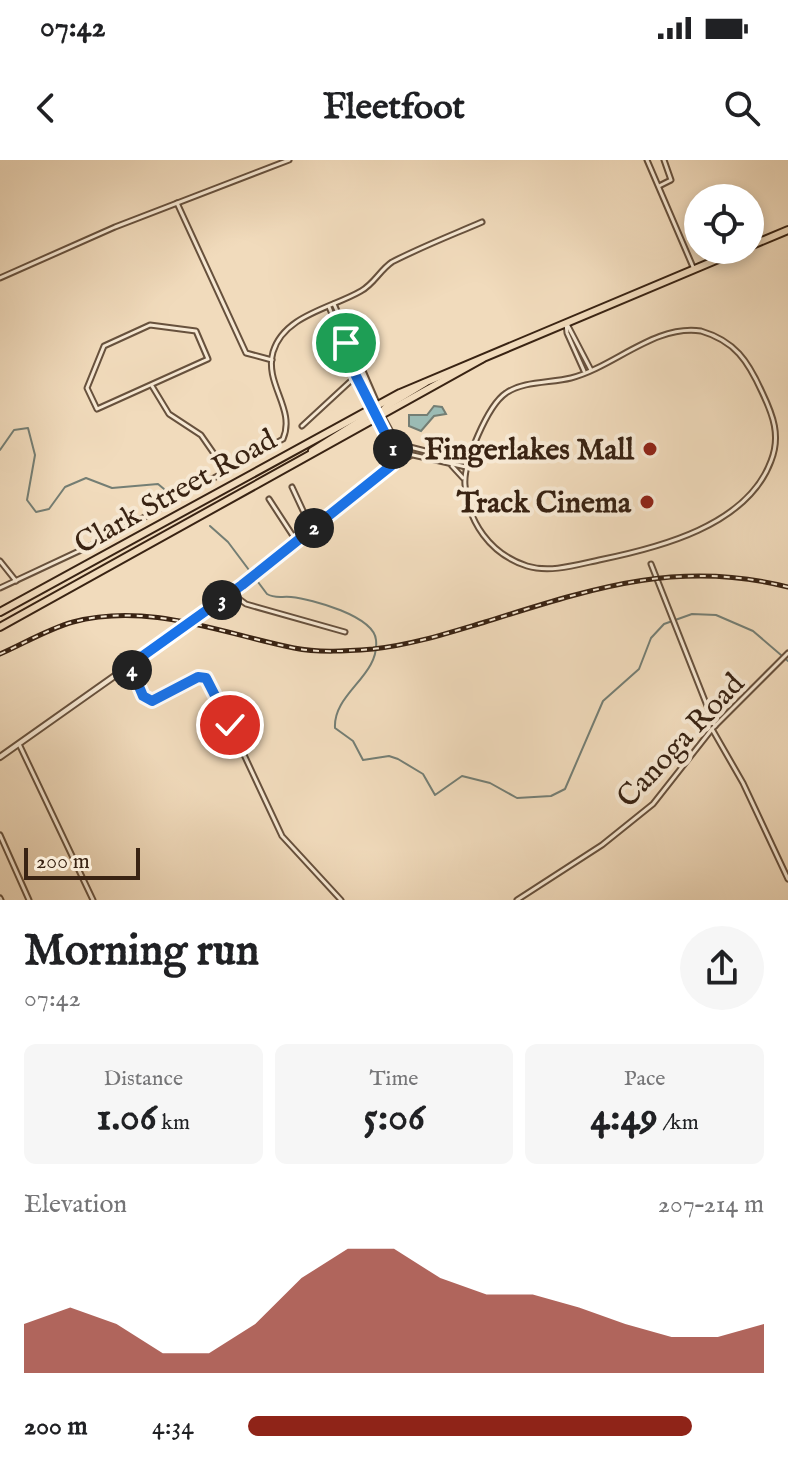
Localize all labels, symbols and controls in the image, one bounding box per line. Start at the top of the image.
text: 07:42 [40,9,105,47]
text: Fleetfoot [323,85,465,131]
icon: back [24,86,68,130]
icon: search [720,86,764,130]
map controls [684,184,764,264]
button: locate [684,184,764,264]
pin [312,309,380,377]
icon: arrive [324,321,368,365]
street label: Clark Street Road [68,421,284,564]
pin: 1 [373,429,413,469]
place label: Fingerlakes Mall [424,432,635,470]
text: 1 [389,435,397,463]
marker: Fingerlakes Mall [641,440,659,458]
place label: Track Cinema [456,485,632,523]
marker: Track Cinema [638,493,656,511]
pin: 2 [294,508,334,548]
text: 2 [309,514,319,542]
pin: 3 [202,580,242,620]
text: 3 [218,586,226,614]
pin: 4 [112,650,152,690]
text: 4 [127,656,137,684]
street label: Canoga Road [610,665,754,817]
pin [196,691,264,759]
icon: check [208,703,252,747]
scale bar [24,844,140,880]
text: 200 m [36,848,90,876]
text: Morning run [24,924,259,980]
button: share [680,926,764,1010]
text: 07:42 [24,982,81,1015]
text: Distance [104,1065,183,1093]
text: Time [370,1065,418,1093]
text: Pace [624,1065,665,1093]
text: 1.06 [97,1093,157,1144]
text: 5:06 [363,1093,425,1144]
text: 4:49 [591,1093,658,1144]
text: km [157,1109,190,1137]
text: /km [658,1109,699,1137]
text: Elevation [24,1188,127,1221]
text: 207–214 m [658,1188,764,1221]
text: 200 m [24,1410,88,1443]
text: 4:34 [152,1410,194,1443]

